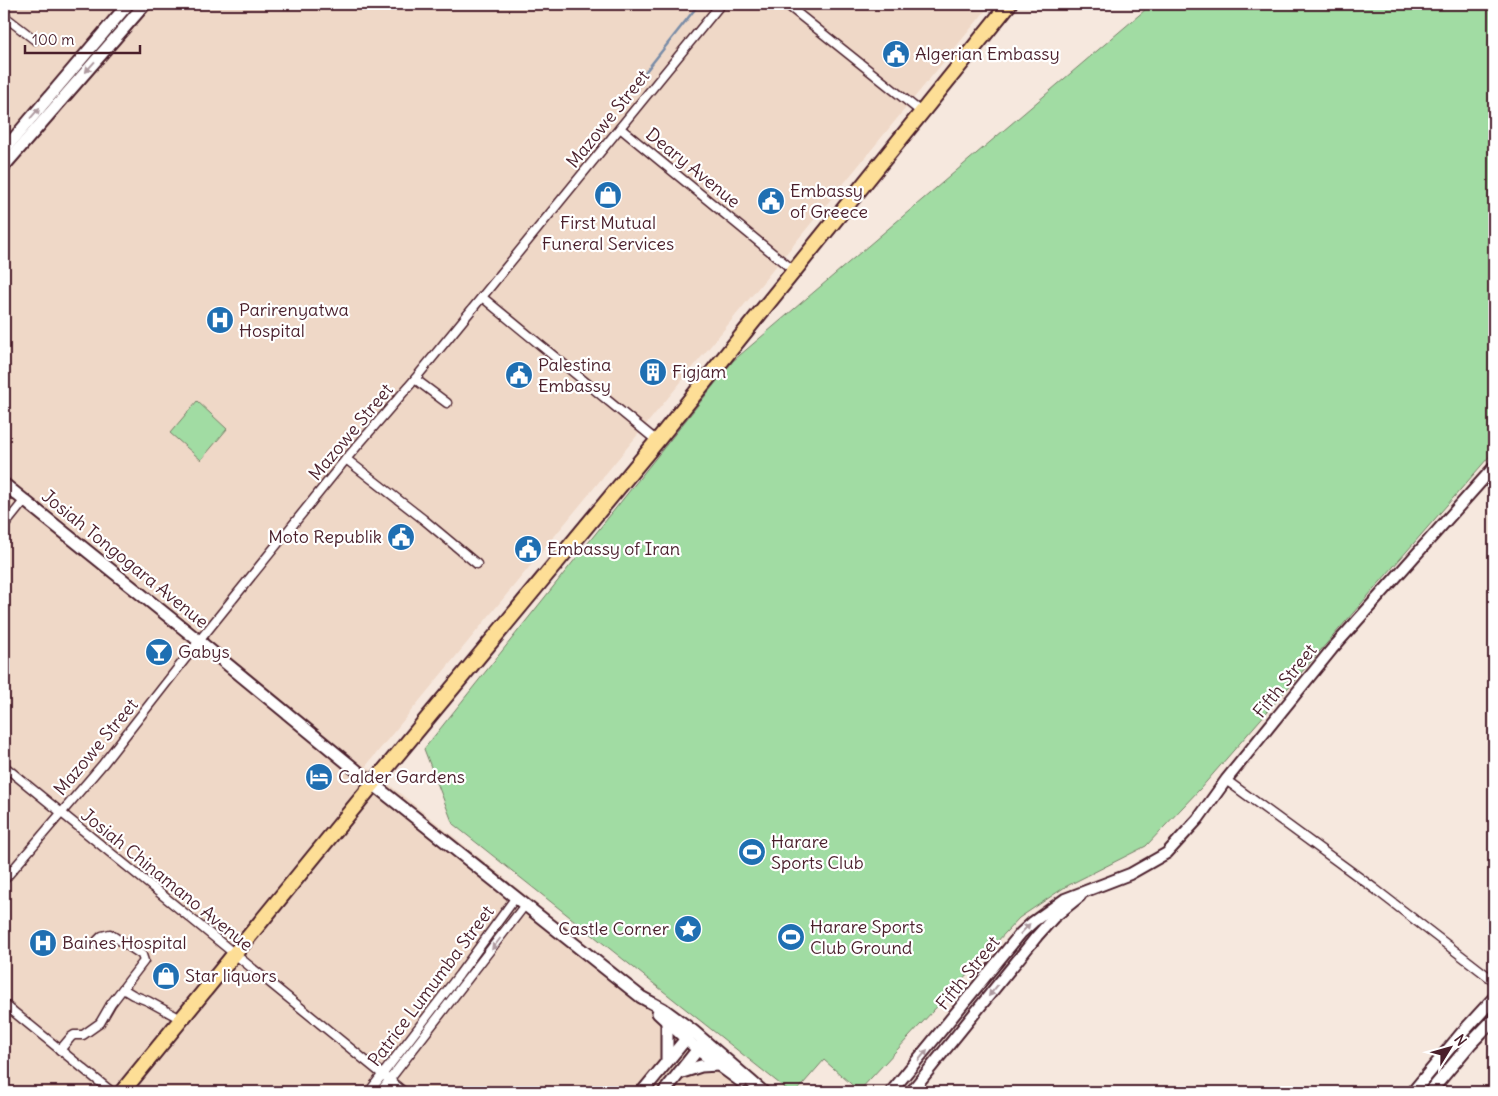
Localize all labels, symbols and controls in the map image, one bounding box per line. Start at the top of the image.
scale bar [25,22,140,54]
text: 100 m [32,30,74,49]
public building icon: Algerian Embassy [881,39,911,69]
place label: Algerian Embassy [915,42,1060,65]
one-way arrow [84,60,96,72]
street label: Mazowe Street [561,65,654,172]
one-way arrow [29,106,40,119]
street label: Deary Avenue [641,123,745,213]
place label: Embassy of Greece [790,179,868,223]
shop icon: First Mutual Funeral Services [593,180,623,210]
public building icon: Embassy of Greece [756,186,786,216]
place label: First Mutual Funeral Services [542,211,674,255]
place label: Parirenyatwa Hospital [239,298,349,342]
hospital icon: Parirenyatwa Hospital [205,305,235,335]
place label: Palestina Embassy [538,353,611,397]
building icon: Figjam [638,357,668,387]
public building icon: Palestina Embassy [504,360,534,390]
place label: Figjam [672,360,727,383]
street label: Mazowe Street [303,379,398,485]
street label: Josiah Tongogara Avenue [37,484,213,633]
public building icon: Moto Republik [386,522,416,552]
place label: Moto Republik [268,525,382,548]
public building icon: Embassy of Iran [513,534,543,564]
place label: Embassy of Iran [547,537,680,560]
bar icon: Gabys [144,637,174,667]
street label: Fifth Street [1248,639,1322,722]
place label: Gabys [178,640,230,663]
street label: Mazowe Street [48,694,143,800]
hotel icon: Calder Gardens [304,762,334,792]
place label: Calder Gardens [338,765,465,788]
street label: Josiah Chinamano Avenue [77,803,258,956]
place label: Harare Sports Club [771,830,864,874]
sports icon: Harare Sports Club [737,837,767,867]
street label: Patrice Lumumba Street [363,901,499,1071]
place icon: Castle Corner [673,914,703,944]
place label: Harare Sports Club Ground [810,915,923,959]
place label: Castle Corner [558,917,670,940]
sports icon: Harare Sports Club Ground [776,922,806,952]
one-way arrow [1019,924,1031,936]
hospital icon: Baines Hospital [28,928,58,958]
place label: Baines Hospital [62,931,187,954]
street label: Fifth Street [931,931,1005,1014]
one-way arrow [491,937,501,951]
shop icon: Star liquors [151,961,181,991]
place label: Star liquors [185,964,277,987]
one-way arrow [987,985,998,998]
north arrow [1426,1024,1476,1074]
text: N [1450,1031,1470,1049]
one-way arrow [917,1049,928,1062]

